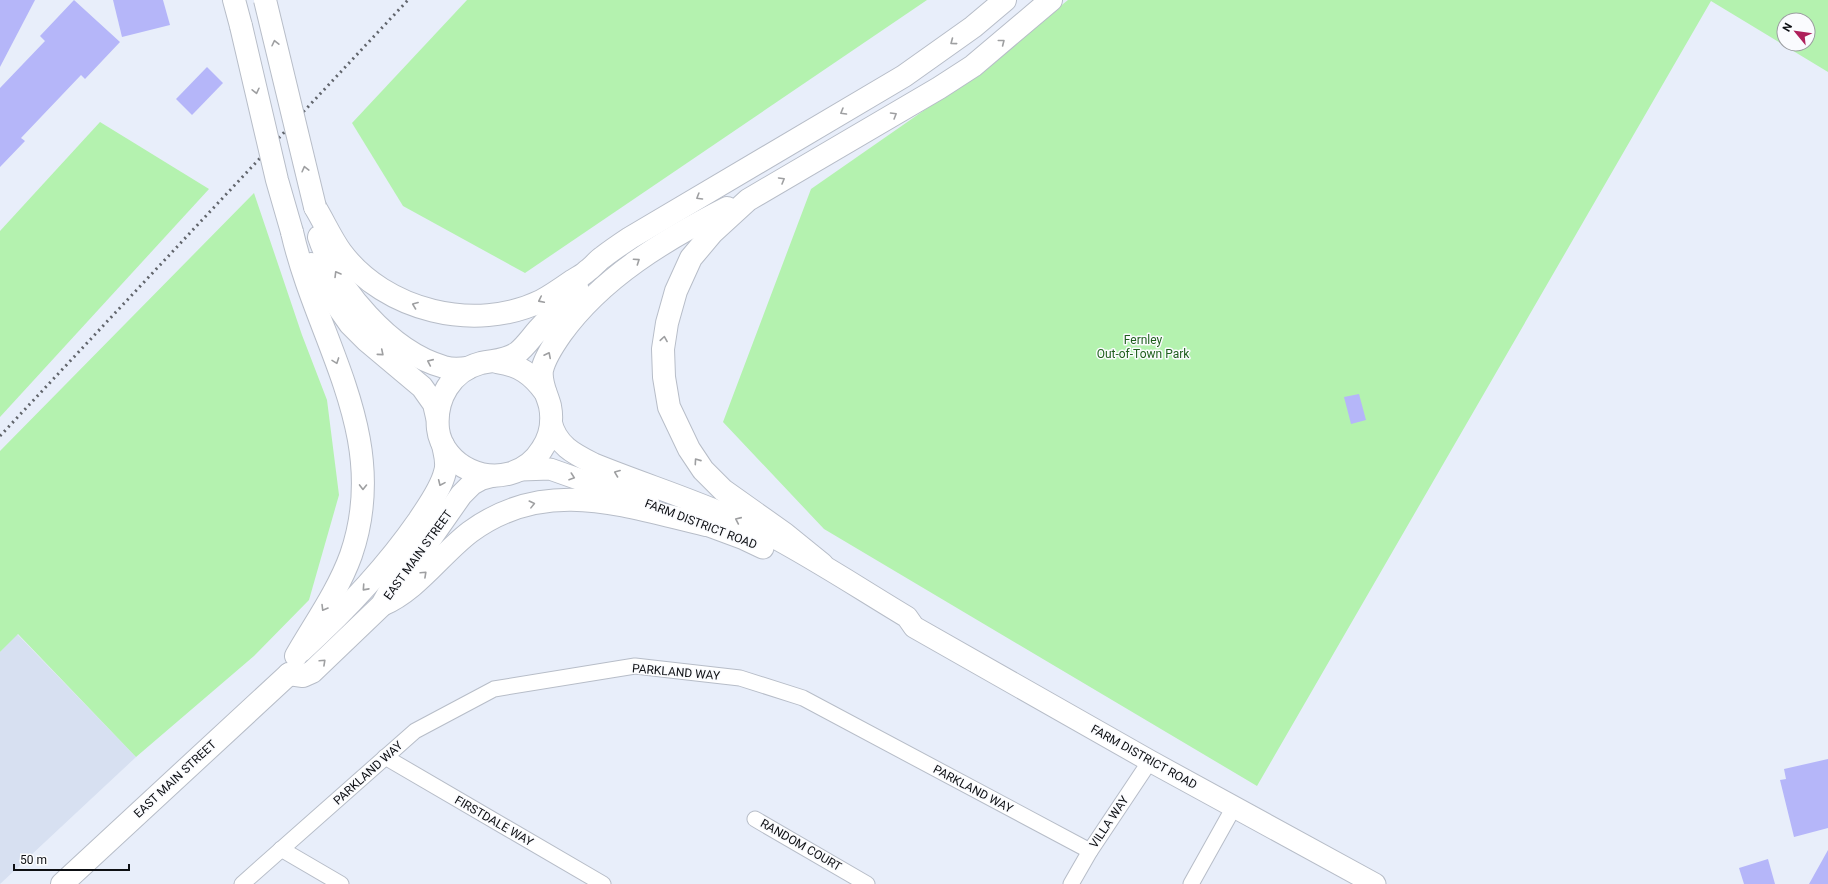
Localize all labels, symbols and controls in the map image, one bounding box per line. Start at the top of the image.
north arrow [1776,12,1816,52]
text: N [1780,21,1795,34]
one-way arrow [950,37,957,44]
one-way arrow [272,40,280,46]
one-way arrow [997,40,1004,47]
one-way arrow [252,88,260,94]
one-way arrow [840,107,847,114]
one-way arrow [890,112,897,119]
one-way arrow [302,166,310,172]
one-way arrow [778,178,785,185]
one-way arrow [696,192,703,199]
one-way arrow [633,258,640,266]
one-way arrow [334,271,342,278]
one-way arrow [538,295,545,303]
one-way arrow [411,301,418,309]
park label: Fernley Out-of-Town Park [1097,333,1190,361]
one-way arrow [659,335,668,342]
one-way arrow [376,348,383,355]
one-way arrow [544,352,551,359]
one-way arrow [332,358,340,365]
one-way arrow [427,359,434,367]
one-way arrow [694,458,702,465]
one-way arrow [613,470,620,478]
one-way arrow [569,472,576,480]
one-way arrow [438,479,446,486]
one-way arrow [359,484,367,490]
street label: FARM DISTRICT ROAD [643,496,759,552]
one-way arrow [528,500,535,509]
street label: EAST MAIN STREET [381,507,455,603]
one-way arrow [734,517,742,525]
one-way arrow [419,571,427,578]
one-way arrow [363,584,370,591]
one-way arrow [322,604,329,611]
one-way arrow [318,660,325,667]
street label: PARKLAND WAY [631,661,721,683]
street label: FARM DISTRICT ROAD [1088,722,1200,792]
street label: EAST MAIN STREET [131,737,219,821]
street label: PARKLAND WAY [331,738,406,808]
street label: PARKLAND WAY [931,762,1016,816]
street label: FIRSTDALE WAY [452,793,536,850]
street label: VILLA WAY [1087,793,1132,851]
street label: RANDOM COURT [758,816,844,874]
scale bar [14,846,129,872]
text: 50 m [20,853,47,867]

